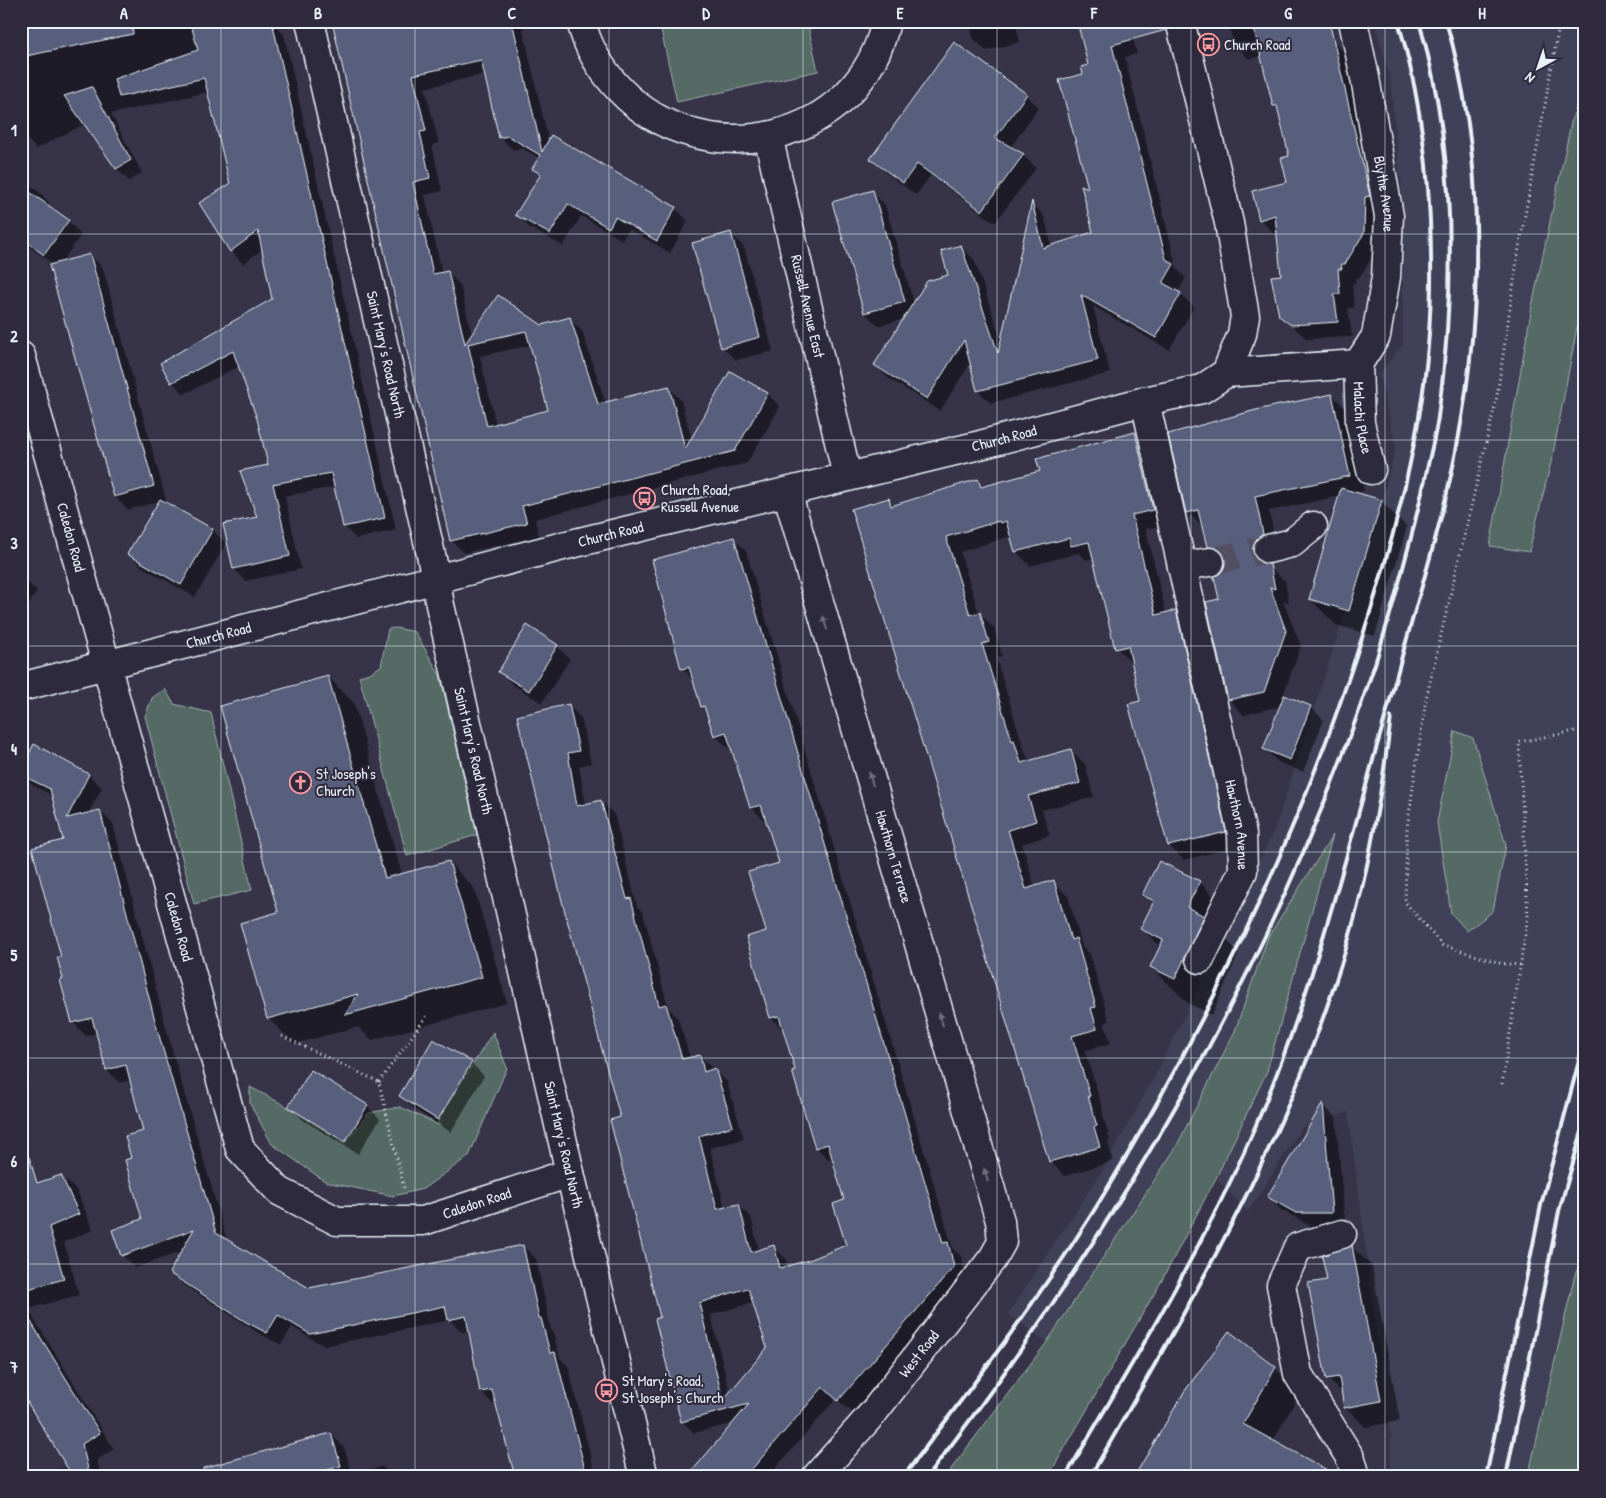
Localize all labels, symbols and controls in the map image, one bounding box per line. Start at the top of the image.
text: A [120,2,128,24]
text: B [314,2,322,24]
text: C [508,2,517,24]
text: D [702,2,710,24]
text: E [896,2,904,24]
text: F [1090,2,1098,24]
text: G [1284,2,1292,24]
text: H [1478,2,1486,24]
bus stop icon: Church Road [1196,33,1220,57]
place label: Church Road [1224,34,1291,55]
north arrow [1514,42,1564,92]
text: N [1520,68,1538,88]
text: 1 [11,119,17,141]
street label: Blythe Avenue [1369,154,1400,233]
street label: Russell Avenue East [786,253,830,361]
street label: Saint Mary's Road North [362,289,411,420]
text: 2 [10,325,18,347]
street label: Malachi Place [1349,381,1378,456]
street label: Church Road [969,419,1039,457]
place label: Church Road, Russell Avenue [661,479,739,517]
bus stop icon: Church Road, Russell Avenue [633,487,657,511]
street label: Caledon Road [52,500,91,574]
street label: Church Road [576,516,645,552]
text: 3 [10,532,18,554]
one-way arrow [820,615,828,630]
street label: Church Road [183,617,253,654]
street label: Saint Mary's Road North [449,685,499,816]
text: 4 [11,738,17,760]
place label: St Joseph's Church [316,763,376,801]
church icon: St Joseph's Church [288,771,312,795]
one-way arrow [866,771,874,786]
street label: Hawthorn Avenue [1220,777,1254,870]
street label: Hawthorn Terrace [871,808,918,906]
street label: Caledon Road [160,890,199,964]
text: 5 [11,944,18,966]
one-way arrow [936,1011,944,1026]
street label: Saint Mary's Road North [539,1079,589,1210]
text: 6 [11,1150,18,1172]
one-way arrow [982,1167,990,1182]
street label: Caledon Road [440,1182,514,1224]
street label: West Road [894,1326,944,1382]
text: 7 [9,1356,18,1378]
place label: St Mary's Road, St Joseph's Church [622,1370,724,1408]
bus stop icon: St Mary's Road, St Joseph's Church [594,1378,618,1402]

